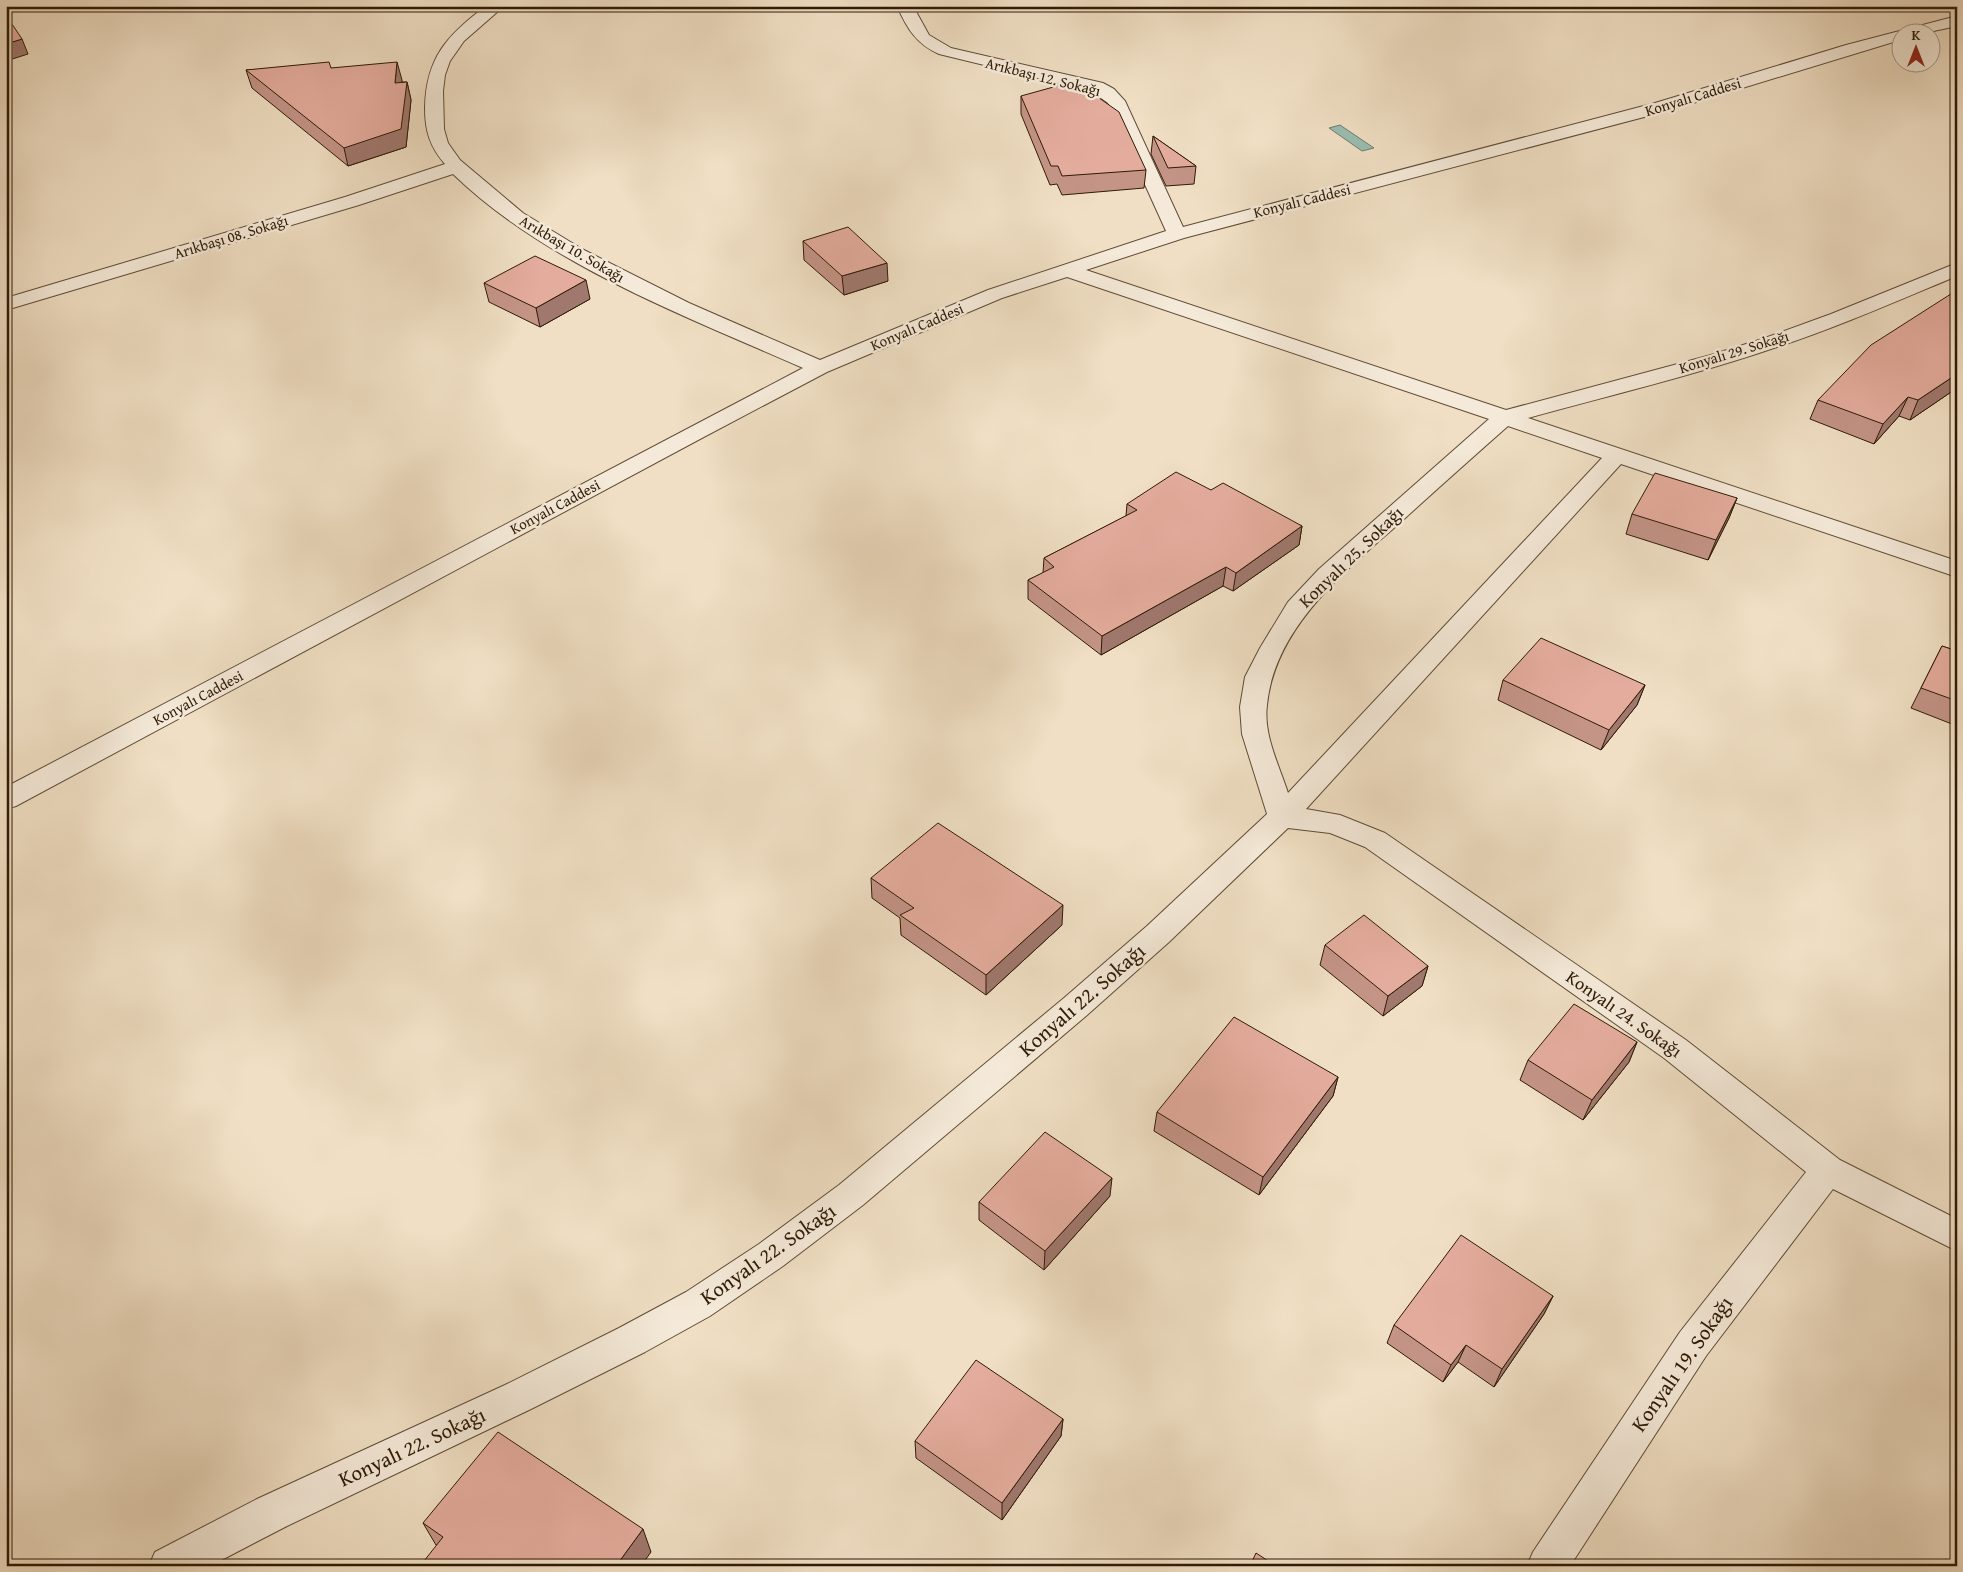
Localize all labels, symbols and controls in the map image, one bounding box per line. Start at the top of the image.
north arrow [1890,22,1940,72]
text: K [1912,25,1921,45]
street label: Arıkbaşı 12. Sokağı [983,52,1103,101]
street label: Konyalı Caddesi [1642,72,1743,121]
street label: Konyalı Caddesi [1251,178,1353,223]
street label: Arıkbaşı 08. Sokağı [171,209,290,264]
street label: Arıkbaşı 10. Sokağı [516,210,629,287]
street label: Konyalı Caddesi [867,297,967,356]
street label: Konyalı 29. Sokağı [1676,325,1791,378]
street label: Konyalı Caddesi [506,474,604,539]
street label: Konyalı 25. Sokağı [1292,500,1409,614]
street label: Konyalı Caddesi [149,665,247,730]
street label: Konyalı 22. Sokağı [1011,936,1152,1064]
street label: Konyalı 24. Sokağı [1561,963,1688,1064]
street label: Konyalı 22. Sokağı [694,1195,842,1312]
street label: Konyalı 19. Sokağı [1623,1290,1740,1438]
street label: Konyalı 22. Sokağı [333,1399,491,1494]

